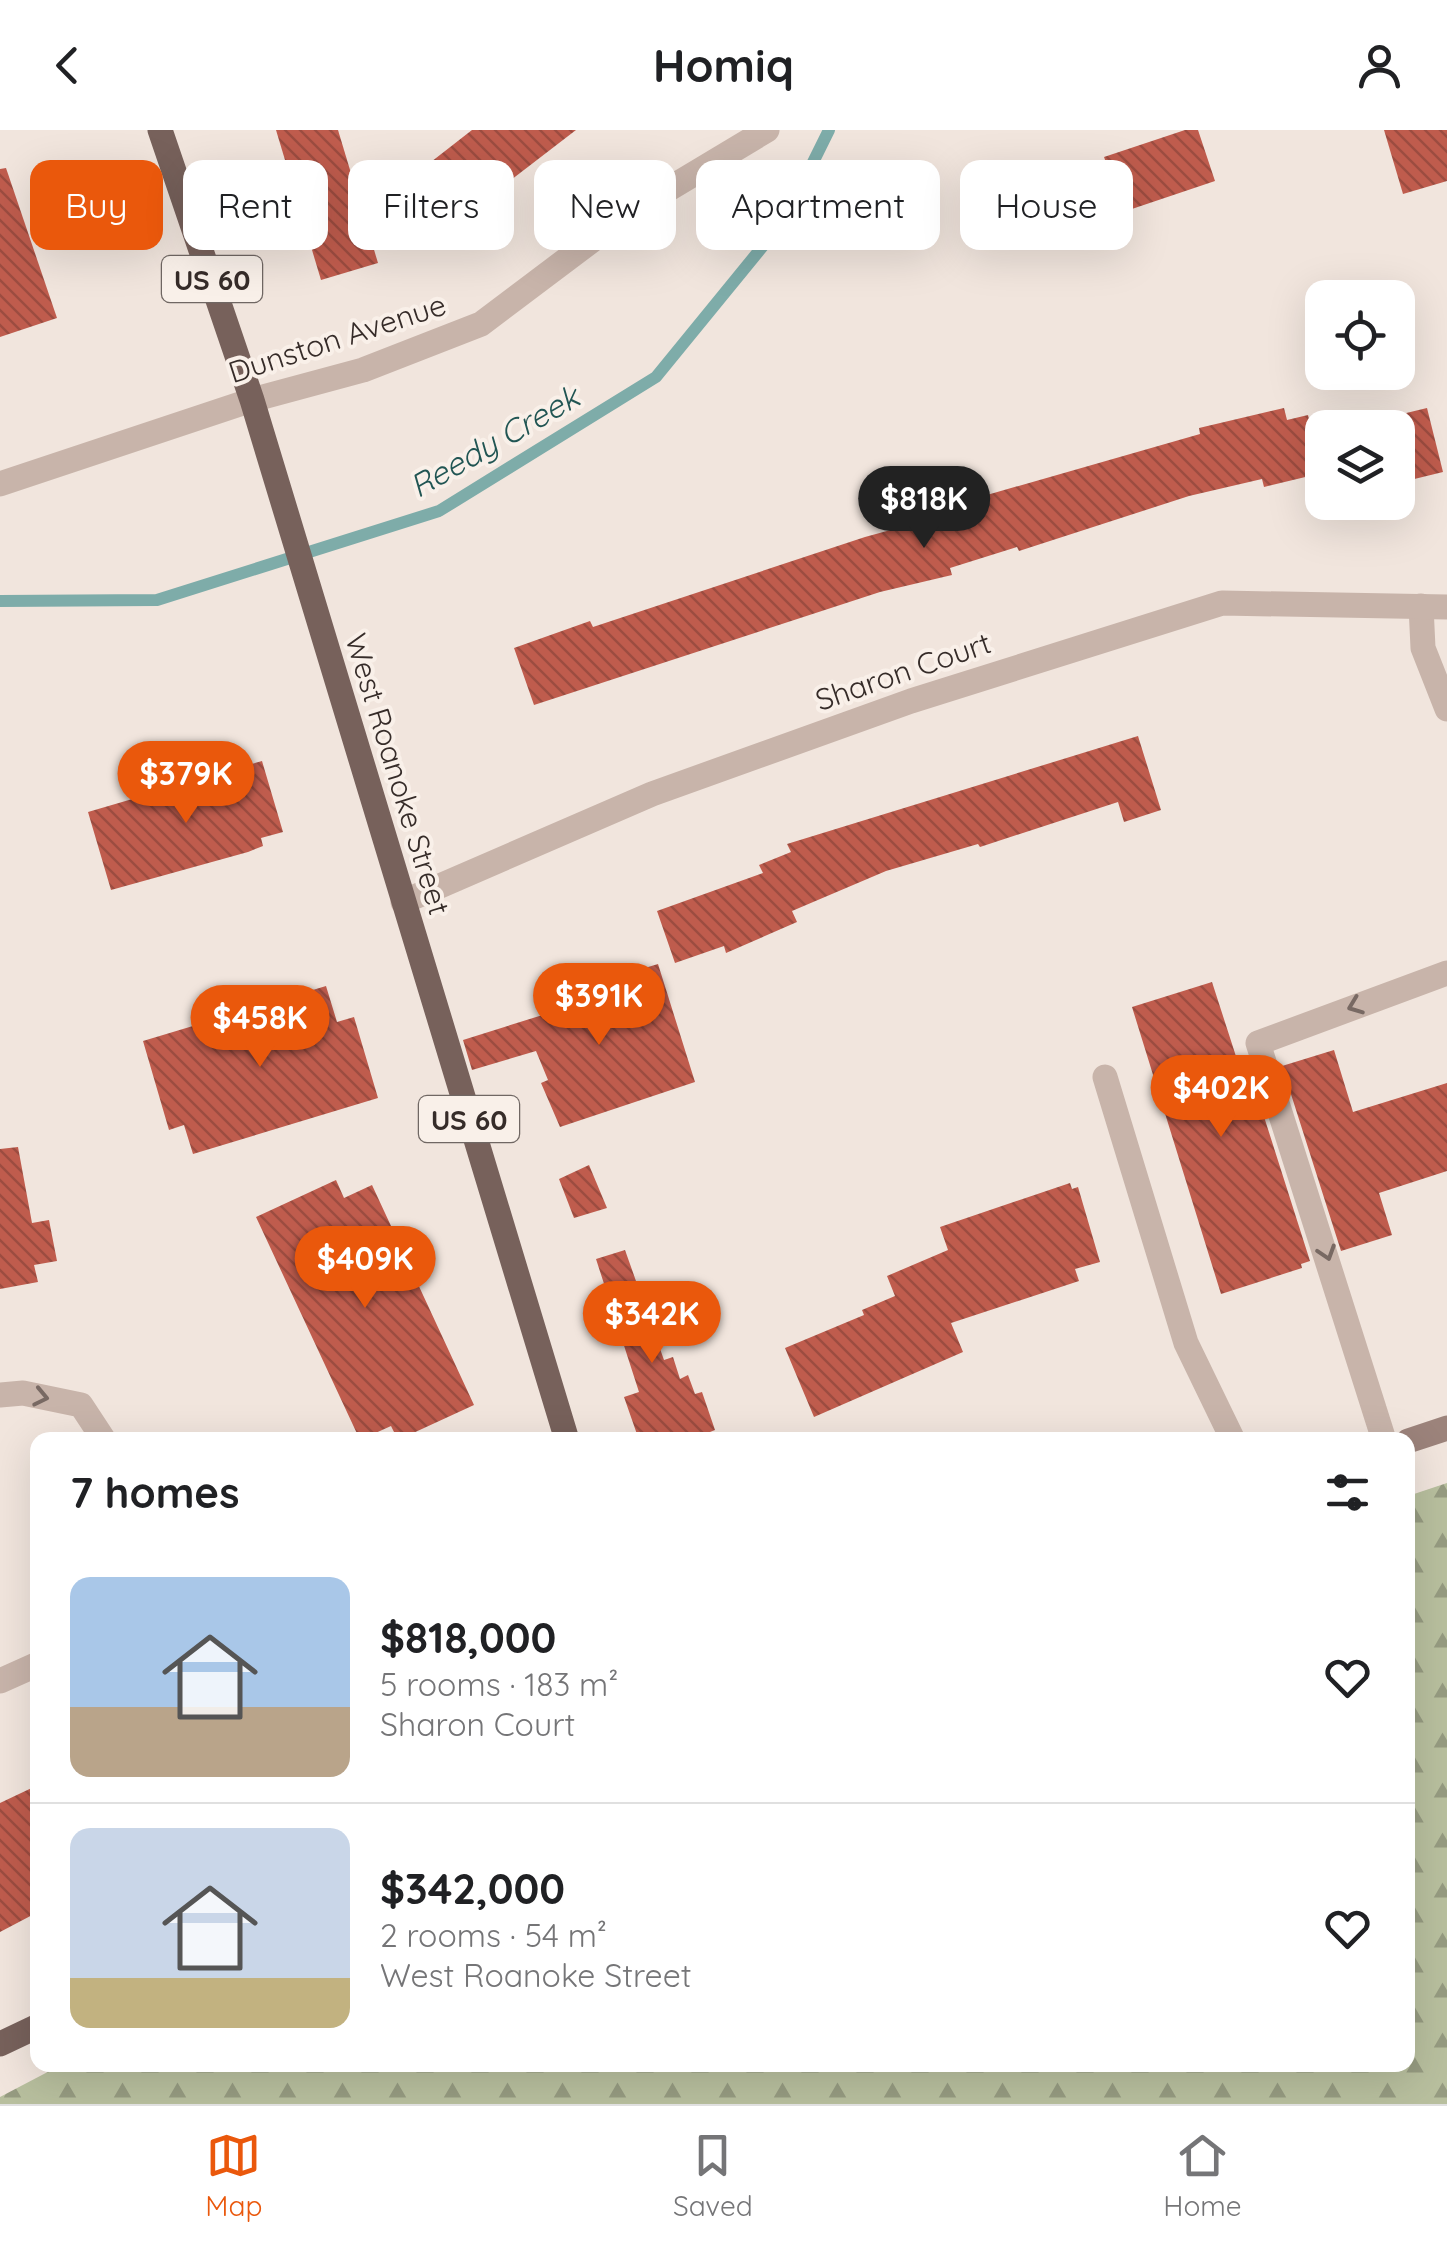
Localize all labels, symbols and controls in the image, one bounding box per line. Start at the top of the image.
text: Homiq [653,37,794,93]
icon: back [40,38,95,93]
icon: person [1352,38,1407,93]
chip: Buy [30,160,163,250]
chip: Rent [183,160,328,250]
chip: Filters [348,160,514,250]
chip: New [534,160,676,250]
chip: Apartment [696,160,940,250]
chip: House [960,160,1133,250]
road number: US 60 [162,256,262,302]
map controls [1305,280,1415,520]
button: locate [1305,280,1415,390]
street label: Dunston Avenue [224,285,450,391]
water label: Reedy Creek [402,375,589,506]
button: layers [1305,410,1415,520]
pin: $818K [854,466,994,551]
text: $818K [880,478,968,518]
street label: Sharon Court [810,623,996,719]
street label: West Roanoke Street [337,629,459,919]
pin: $379K [116,741,256,826]
text: $379K [140,753,233,793]
pin: $391K [529,963,669,1048]
text: $391K [555,975,643,1015]
pin: $458K [190,985,330,1070]
one-way arrow [1348,994,1365,1014]
text: $458K [213,997,307,1037]
pin: $402K [1151,1055,1291,1140]
text: $402K [1173,1067,1269,1107]
road number: US 60 [419,1096,519,1142]
pin: $409K [295,1226,435,1311]
text: $409K [317,1238,413,1278]
one-way arrow [1315,1244,1335,1261]
pin: $342K [582,1281,722,1366]
text: $342K [605,1293,699,1333]
one-way arrow [32,1385,49,1406]
icon: filters [1320,1465,1375,1520]
text: 7 homes [70,1466,239,1519]
text: $818,000 [380,1611,556,1664]
icon: home [150,1617,270,1737]
icon: heart [1320,1650,1375,1705]
text: 5 rooms · 183 m² [380,1664,618,1704]
text: Sharon Court [380,1704,575,1744]
text: $342,000 [380,1862,565,1915]
icon: home [150,1868,270,1988]
icon: heart [1320,1901,1375,1956]
text: 2 rooms · 54 m² [380,1915,607,1955]
text: West Roanoke Street [380,1955,692,1995]
tab: Map [205,2128,262,2223]
tab: Saved [673,2128,753,2223]
tab: Home [1163,2128,1242,2223]

